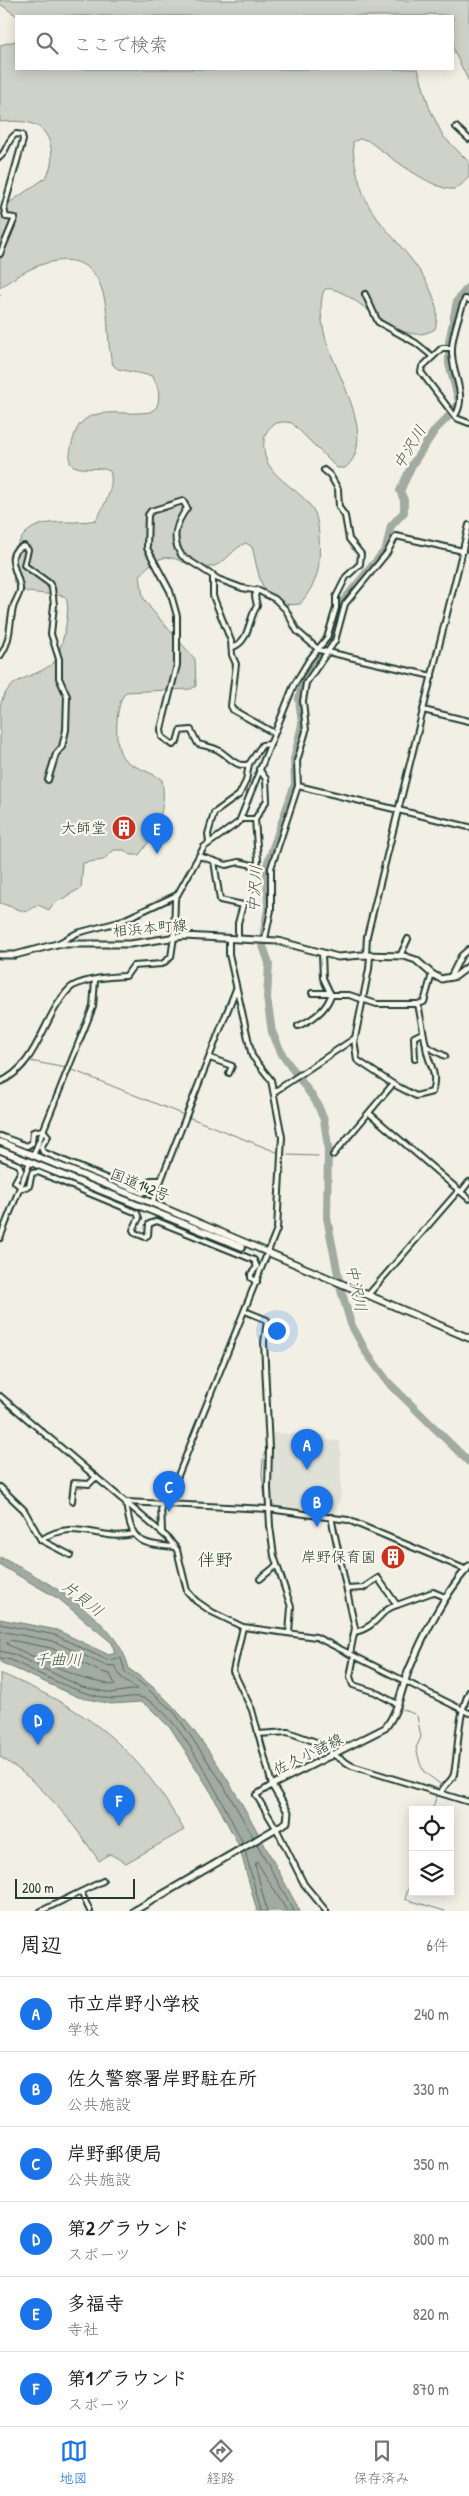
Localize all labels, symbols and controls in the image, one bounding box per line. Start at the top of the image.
search box [15,15,454,70]
icon: search [33,29,61,57]
text: ここで検索 [73,31,168,57]
water label: 中沢川 [387,421,431,473]
pin: E [141,813,173,854]
building icon: 大師堂 [111,815,137,841]
place label: 大師堂 [61,817,106,838]
water label: 中沢川 [241,864,267,914]
street label: 相浜本町線 [112,914,188,941]
street label: 国道142号 [107,1163,173,1206]
water label: 中沢川 [341,1262,373,1314]
your location [264,1318,290,1344]
pin: A [291,1429,323,1470]
pin: C [153,1471,185,1512]
pin: B [301,1486,333,1527]
building icon: 岸野保育園 [380,1544,406,1570]
place label: 岸野保育園 [301,1546,376,1567]
district label: 伴野 [197,1547,233,1572]
water label: 片貝川 [57,1575,109,1621]
water label: 千曲川 [34,1648,82,1670]
pin: D [22,1704,54,1745]
street label: 佐久小諸線 [269,1728,346,1779]
pin: F [103,1785,135,1826]
map controls [409,1806,454,1896]
button: locate [409,1806,454,1851]
button: layers [409,1851,454,1896]
scale bar [15,1876,135,1899]
text: 200 m [22,1878,54,1897]
text: 周辺 [20,1930,62,1959]
text: 6件 [427,1934,449,1956]
text: 市立岸野小学校 [67,1990,200,2016]
text: A [32,2003,40,2025]
text: 240 m [414,2003,449,2025]
text: 学校 [67,2018,99,2040]
text: 佐久警察署岸野駐在所 [67,2065,257,2091]
text: B [32,2078,40,2100]
text: 330 m [413,2078,449,2100]
text: 公共施設 [67,2093,131,2115]
text: 岸野郵便局 [67,2140,162,2166]
text: C [32,2153,40,2175]
text: 350 m [413,2153,449,2175]
text: 公共施設 [67,2168,131,2190]
text: 第2グラウンド [67,2215,190,2241]
text: D [32,2228,40,2250]
text: 800 m [413,2228,449,2250]
text: スポーツ [67,2243,131,2265]
text: 多福寺 [67,2290,124,2316]
text: E [32,2303,40,2325]
text: 820 m [413,2303,449,2325]
text: 寺社 [67,2318,99,2340]
text: 第1グラウンド [67,2365,188,2391]
text: F [33,2378,39,2400]
text: 870 m [412,2378,449,2400]
text: スポーツ [67,2393,131,2415]
tab: 地図 [60,2437,88,2487]
tab: 経路 [207,2437,235,2487]
tab: 保存済み [354,2437,410,2487]

